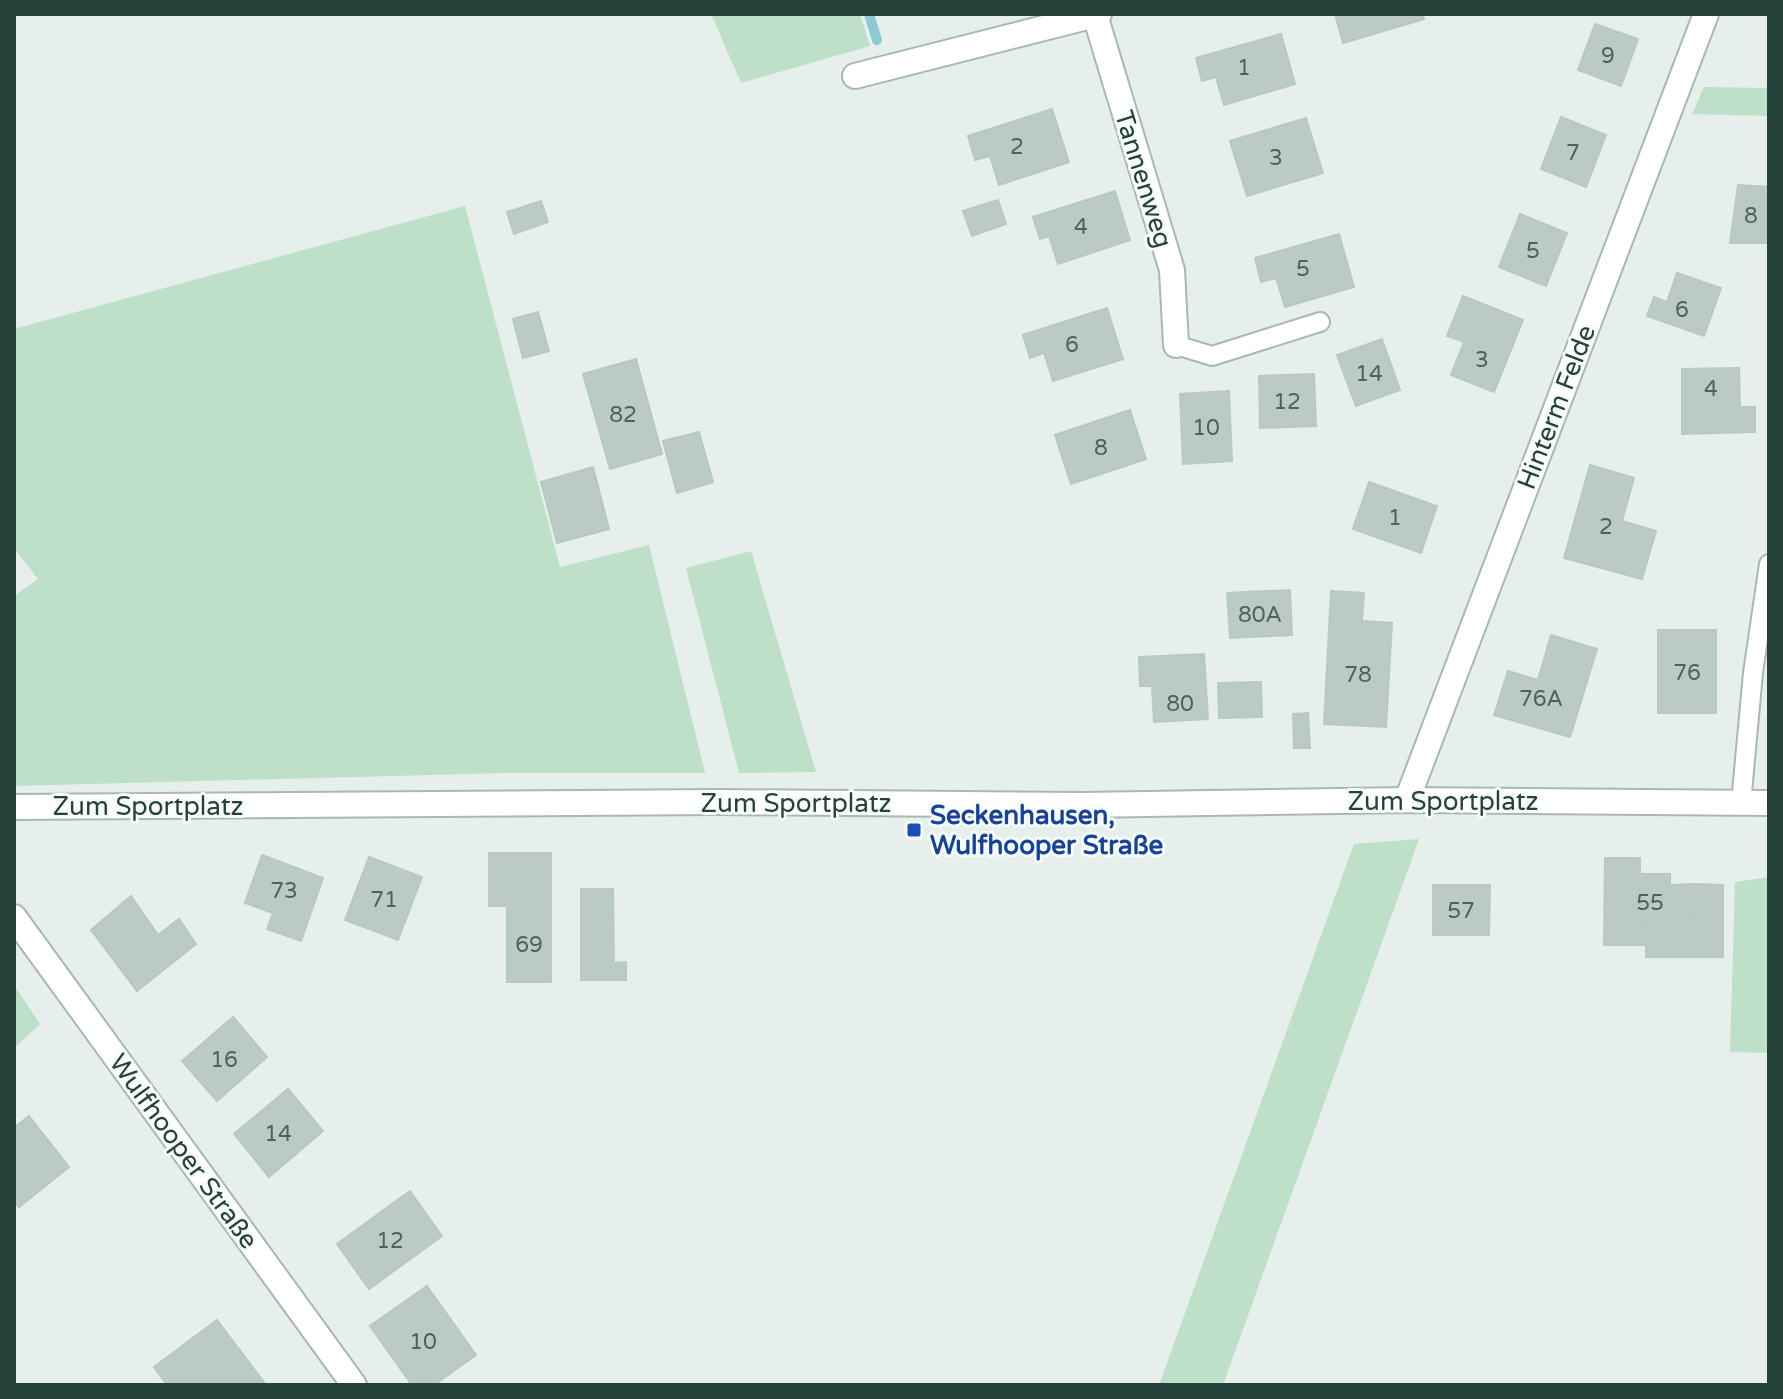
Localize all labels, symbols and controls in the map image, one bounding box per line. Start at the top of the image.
house number: 9 [1601,43,1615,69]
house number: 1 [1237,55,1251,81]
street label: Tannenweg [1108,107,1179,252]
house number: 2 [1010,134,1024,160]
house number: 7 [1566,140,1580,166]
house number: 3 [1269,145,1283,171]
house number: 8 [1744,203,1758,229]
house number: 4 [1074,214,1088,240]
house number: 5 [1526,238,1540,264]
house number: 5 [1296,256,1310,282]
house number: 6 [1675,297,1689,323]
street label: Hinterm Felde [1511,321,1602,494]
house number: 6 [1065,332,1079,358]
house number: 3 [1475,347,1489,373]
house number: 14 [1355,361,1383,387]
house number: 4 [1704,376,1718,402]
house number: 12 [1273,389,1301,415]
house number: 82 [609,402,637,428]
house number: 10 [1192,415,1220,441]
house number: 8 [1094,435,1108,461]
house number: 1 [1388,505,1402,531]
house number: 2 [1599,514,1613,540]
house number: 80A [1238,602,1282,628]
house number: 76 [1673,660,1701,686]
house number: 78 [1344,662,1372,688]
house number: 76A [1519,686,1563,712]
house number: 80 [1166,691,1194,717]
street label: Zum Sportplatz [1347,786,1539,817]
street label: Zum Sportplatz [700,788,892,819]
street label: Zum Sportplatz [52,791,244,822]
place label: Seckenhausen, Wulfhooper Straße [930,800,1164,861]
marker: Seckenhausen, Wulfhooper Straße [905,821,923,839]
house number: 73 [270,878,298,904]
house number: 71 [370,887,398,913]
house number: 55 [1636,890,1664,916]
house number: 57 [1447,898,1475,924]
house number: 69 [515,932,543,958]
house number: 16 [210,1047,238,1073]
street label: Wulfhooper Straße [103,1048,265,1255]
house number: 14 [264,1121,292,1147]
house number: 12 [376,1228,404,1254]
house number: 10 [409,1329,437,1355]

